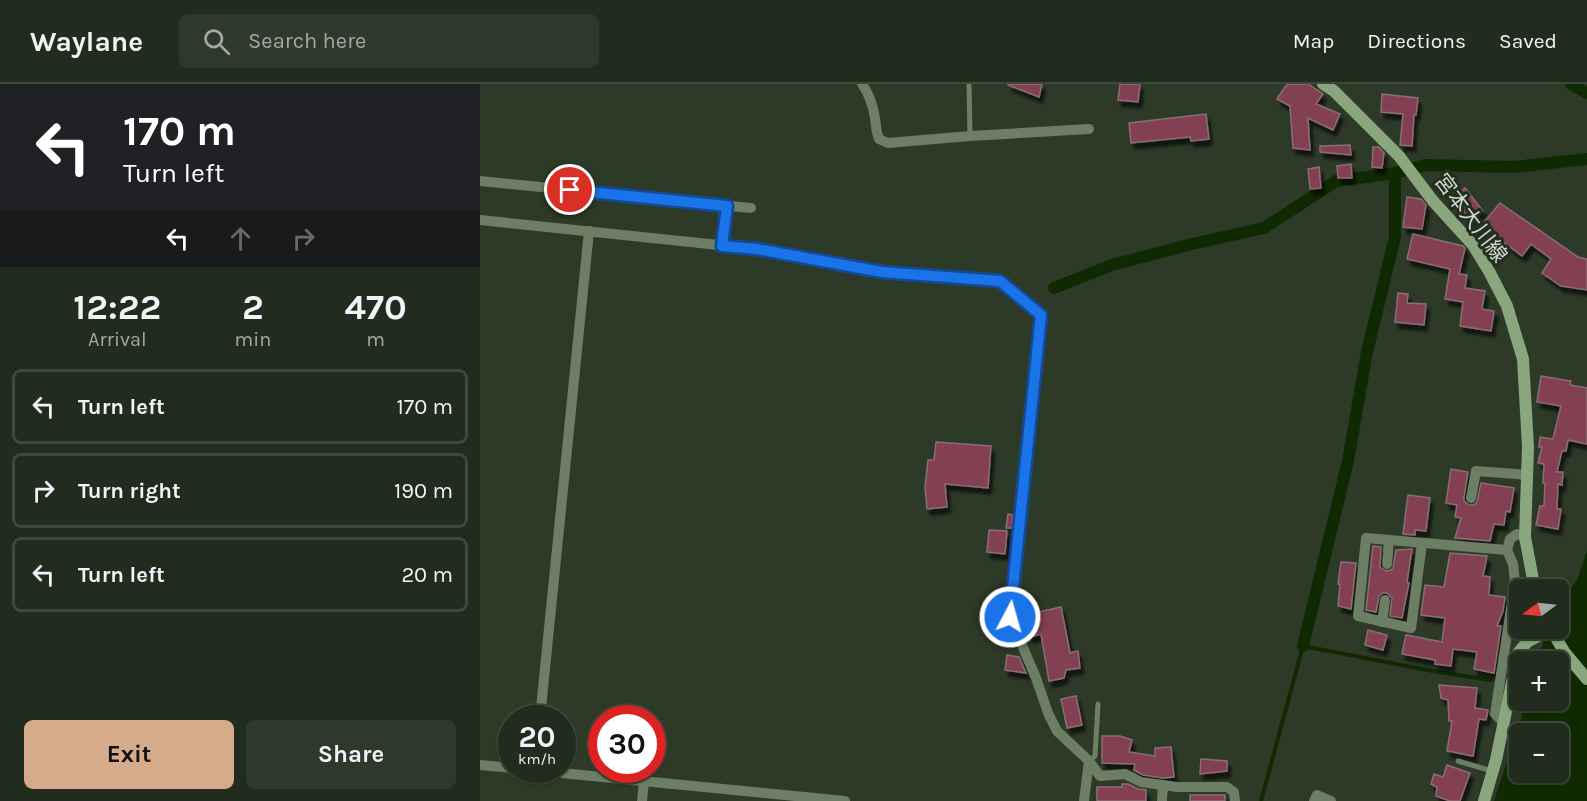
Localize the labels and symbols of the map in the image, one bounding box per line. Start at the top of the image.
pin [544,164,595,215]
street label: 宮本大川線 [1430,169,1512,267]
north arrow [1509,579,1569,639]
position arrow [978,585,1042,649]
speed limit sign: 30 [588,705,666,783]

